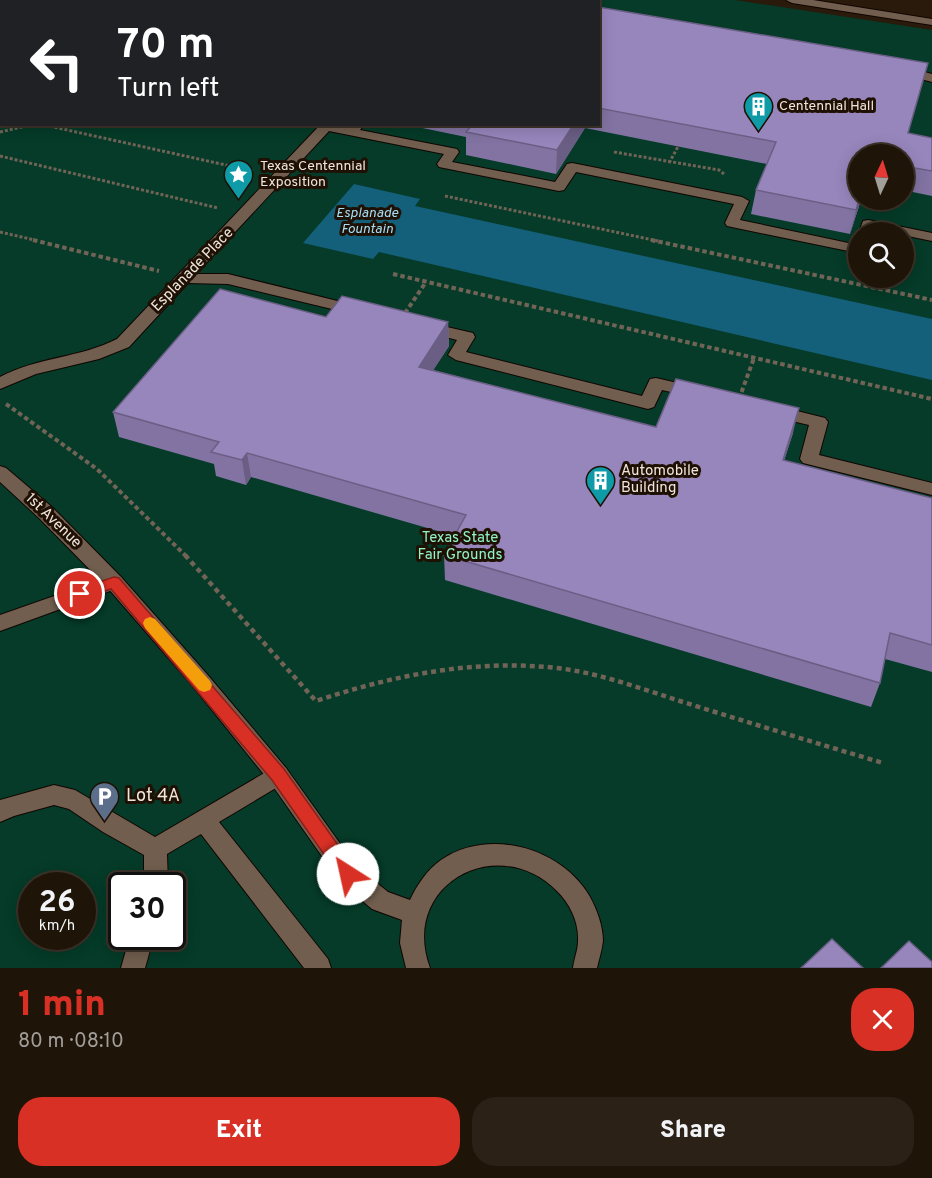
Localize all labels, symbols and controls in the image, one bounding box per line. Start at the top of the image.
text: 70 m [117,20,215,73]
icon: left [18,24,96,102]
text: Turn left [117,72,219,106]
building icon: Centennial Hall [742,90,774,132]
place label: Centennial Hall [779,98,874,115]
north arrow [848,144,914,210]
map controls [848,144,914,288]
place icon: Texas Centennial Exposition [223,158,255,200]
place label: Texas Centennial Exposition [260,158,366,191]
water label: Esplanade Fountain [336,205,399,238]
button: search [848,222,914,288]
street label: Esplanade Place [148,224,238,316]
place label: Automobile Building [621,462,699,498]
building icon: Automobile Building [584,464,616,506]
street label: 1st Avenue [21,490,85,552]
park label: Texas State Fair Grounds [417,529,503,565]
pin [54,568,105,619]
icon: arrive [63,577,96,610]
parking icon: Lot 4A [89,780,121,822]
place label: Lot 4A [126,785,180,808]
position arrow [316,842,380,906]
speed limit sign: 30 [108,872,186,950]
text: 26 [39,885,75,922]
text: km/h [39,917,75,936]
text: 1 min [18,983,106,1029]
button: close [851,988,914,1051]
text: 80 m · 08:10 [18,1029,124,1055]
button: Exit [18,1097,460,1166]
button: Share [472,1097,914,1166]

